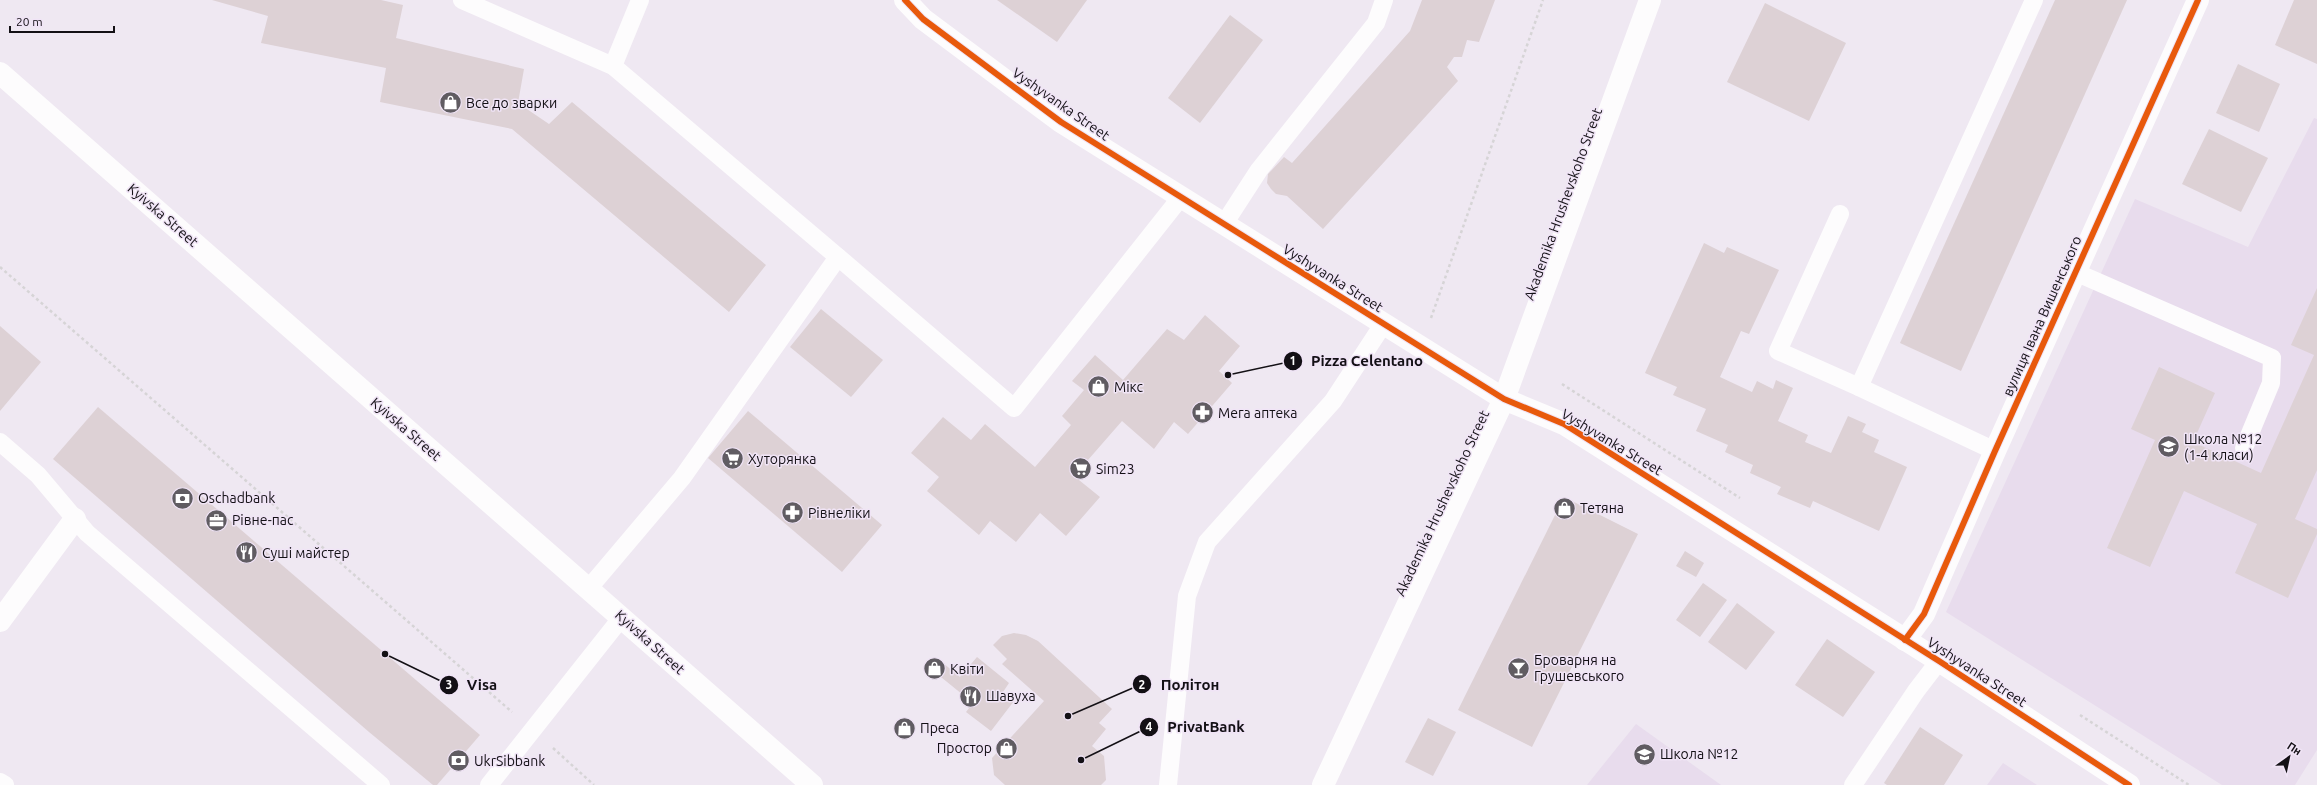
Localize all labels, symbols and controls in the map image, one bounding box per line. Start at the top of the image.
scale bar [10,8,114,34]
text: 20 m [16,15,43,28]
street label: Vyshyvanka Street [1009,64,1113,144]
shop icon: Все до зварки [438,90,464,116]
place label: Все до зварки [466,95,557,111]
street label: Akademika Hrushevskoho Street [1521,105,1605,302]
street label: Kyivska Street [125,180,202,250]
street label: вулиця Івана Вишенського [1999,233,2085,399]
street label: Vyshyvanka Street [1280,241,1386,316]
callout: Pizza Celentano [1283,348,1431,375]
text: Pizza Celentano [1311,352,1423,369]
text: 1 [1290,354,1296,367]
shop icon: Мікс [1085,374,1111,400]
place label: Мікс [1114,379,1144,395]
street label: Kyivska Street [368,394,445,464]
pharmacy icon: Мега аптека [1190,400,1216,426]
place label: Мега аптека [1218,405,1298,421]
street label: Vyshyvanka Street [1559,405,1666,479]
street label: Akademika Hrushevskoho Street [1392,407,1492,599]
place label: Школа №12 (1-4 класи) [2184,431,2263,463]
school or university icon: Школа №12 (1-4 класи) [2156,434,2182,460]
supermarket icon: Хуторянка [719,446,745,472]
place label: Хуторянка [748,451,816,467]
supermarket icon: Sim23 [1067,456,1093,482]
place label: Sim23 [1096,461,1135,477]
bank icon: Oschadbank [170,485,196,511]
place label: Oschadbank [198,490,275,506]
shop icon: Тетяна [1552,495,1578,521]
pharmacy icon: Рівнеліки [780,500,806,526]
place label: Тетяна [1580,500,1624,516]
place label: Рівнеліки [808,505,871,521]
office icon: Рівне-пас [203,507,229,533]
place label: Рівне-пас [232,512,294,528]
restaurant icon: Суші майстер [233,540,259,566]
place label: Суші майстер [262,545,350,561]
street label: Kyivska Street [612,607,688,678]
street label: Vyshyvanka Street [1924,634,2030,710]
place label: Броварня на Грушевського [1534,652,1624,684]
bar icon: Броварня на Грушевського [1505,655,1531,681]
shop icon: Квіти [921,656,947,682]
place label: Квіти [950,661,984,677]
callout: Visa [439,671,505,698]
callout: Політон [1132,671,1227,698]
text: Visa [467,676,497,693]
text: Політон [1161,676,1219,693]
text: 3 [446,678,452,691]
text: 2 [1139,678,1146,691]
restaurant icon: Шавуха [958,683,984,709]
place label: Шавуха [986,688,1036,704]
callout: PrivatBank [1139,713,1253,740]
shop icon: Преса [892,715,918,741]
text: PrivatBank [1167,718,1245,735]
place label: Преса [920,720,959,736]
text: 4 [1146,720,1153,733]
shop icon: Простор [994,735,1020,761]
north arrow [2269,737,2309,777]
place label: Простор [937,740,992,756]
text: Пн [2285,740,2304,758]
school or university icon: Школа №12 [1632,741,1658,767]
place label: Школа №12 [1660,746,1739,762]
bank icon: UkrSibbank [445,748,471,774]
place label: UkrSibbank [474,753,545,769]

